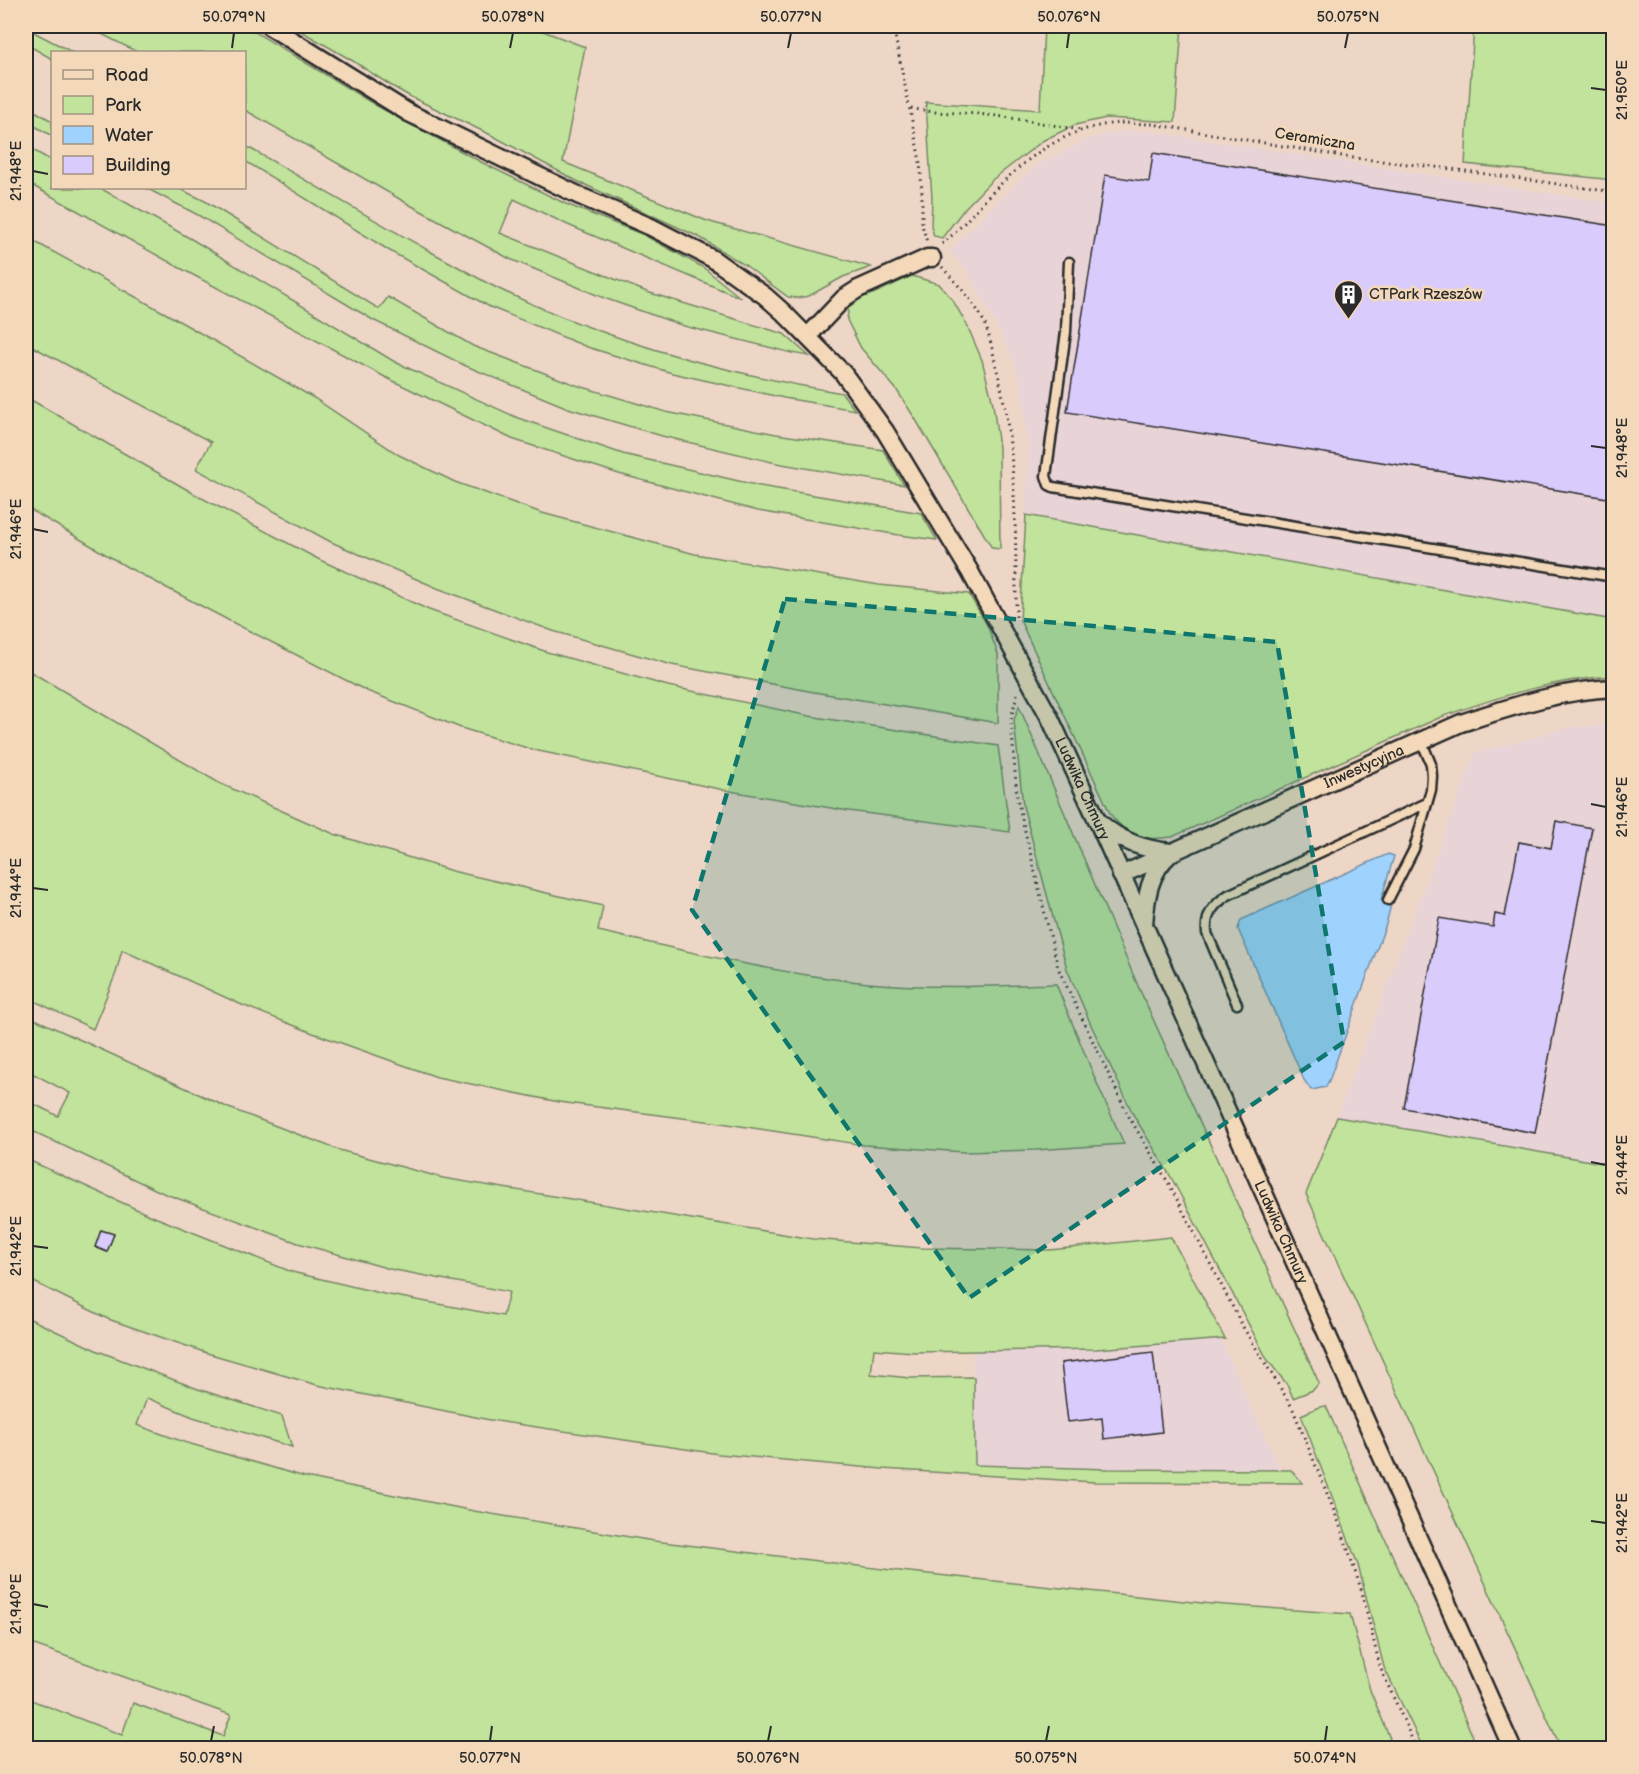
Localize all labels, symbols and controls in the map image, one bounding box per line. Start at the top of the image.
text: 50.079°N [202,8,266,27]
text: 50.078°N [481,8,545,27]
text: 50.077°N [760,8,822,27]
text: 50.076°N [1037,8,1101,27]
text: 50.075°N [1316,8,1380,27]
legend [51,51,246,189]
text: 21.950°E [1613,60,1632,120]
text: Road [105,65,149,86]
text: Park [105,95,141,116]
street label: Ceramiczna [1273,124,1357,155]
text: Water [105,125,153,146]
text: 21.948°E [7,141,26,201]
text: Building [105,155,171,176]
building icon: CTPark Rzeszów [1332,278,1364,320]
place label: CTPark Rzeszów [1369,285,1482,304]
text: 21.948°E [1613,418,1632,478]
text: 21.946°E [7,498,26,559]
street label: Ludwika Chmury [1050,734,1114,843]
street label: Inwestycyjna [1321,741,1407,793]
text: 21.946°E [1613,776,1632,837]
text: 21.944°E [7,858,26,918]
text: 21.944°E [1613,1135,1632,1195]
street label: Ludwika Chmury [1250,1178,1312,1287]
text: 21.942°E [7,1216,26,1276]
text: 21.942°E [1613,1493,1632,1553]
text: 21.940°E [7,1573,26,1634]
text: 50.078°N [179,1749,243,1768]
text: 50.077°N [459,1749,521,1768]
text: 50.076°N [736,1749,800,1768]
text: 50.075°N [1014,1749,1078,1768]
text: 50.074°N [1293,1749,1357,1768]

